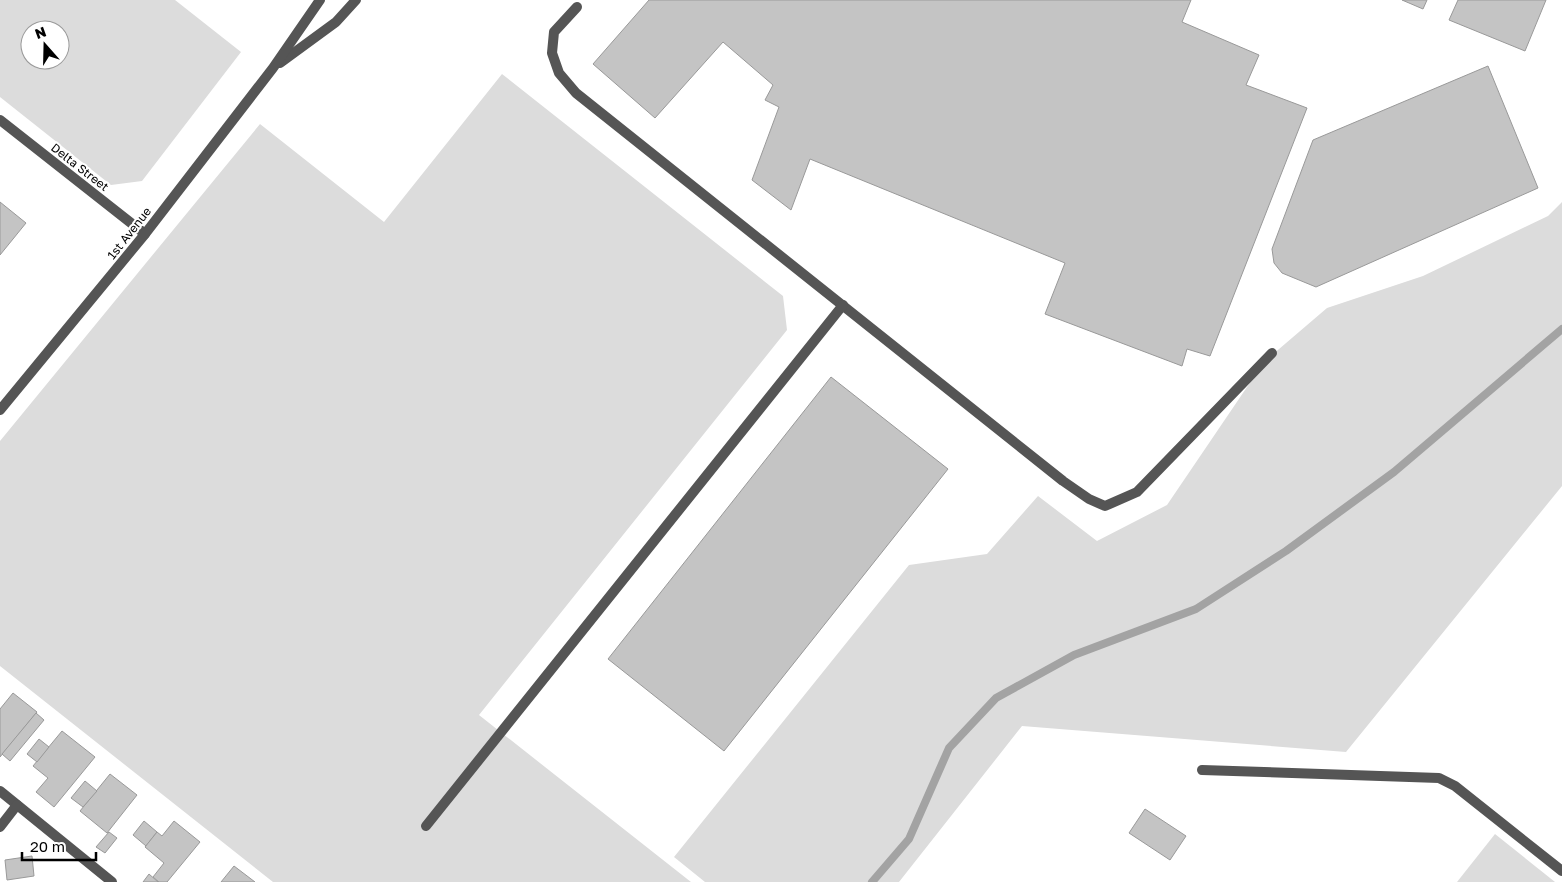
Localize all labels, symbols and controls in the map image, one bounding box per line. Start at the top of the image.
north arrow [20,20,70,70]
text: N [32,23,48,42]
street label: Delta Street [48,140,112,194]
street label: 1st Avenue [104,204,154,262]
scale bar [22,830,96,862]
text: 20 m [30,837,65,855]

